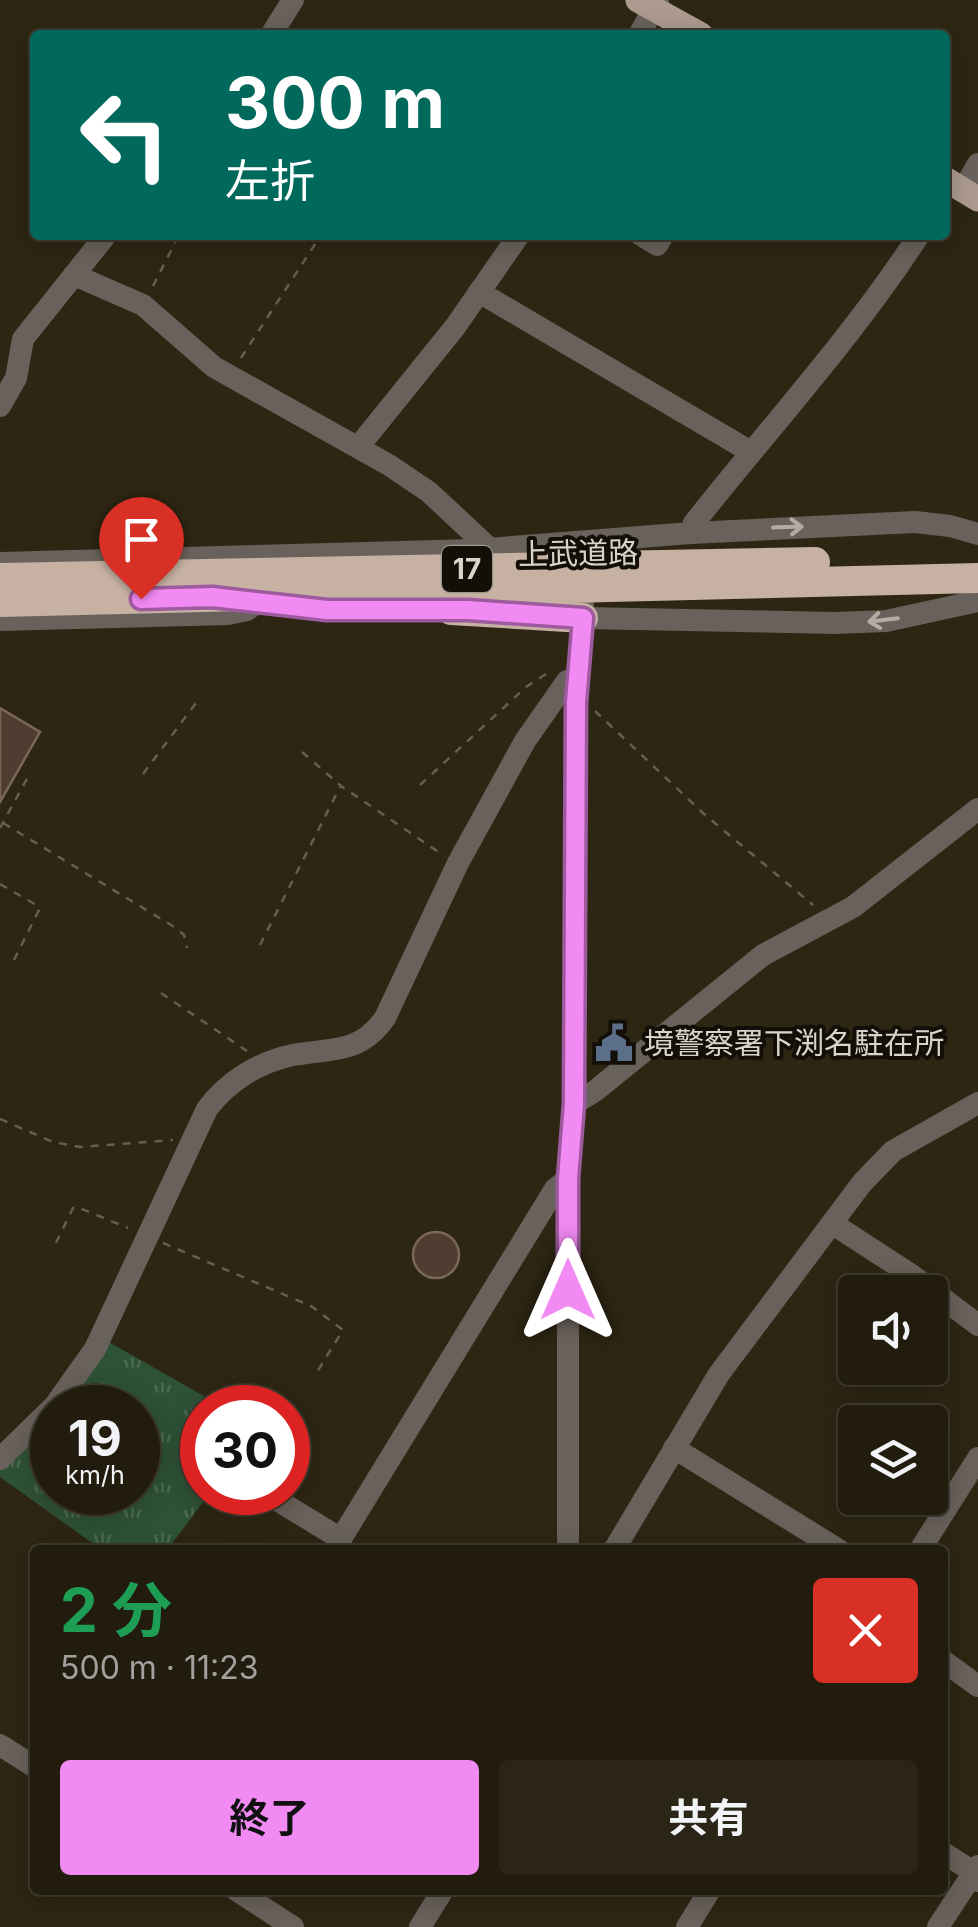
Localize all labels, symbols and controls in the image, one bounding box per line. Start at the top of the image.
text: 300 m [225,60,445,145]
icon: left [60,70,190,200]
text: 左折 [225,153,315,208]
pin [99,497,184,600]
icon: arrive [114,512,169,567]
one-way arrow [772,517,804,536]
street label: 上武道路 [518,534,638,572]
road number: 17 [442,546,492,592]
one-way arrow [867,611,899,629]
public building icon: 境警察署下渕名駐在所 [593,1022,635,1064]
place label: 境警察署下渕名駐在所 [644,1025,944,1061]
position arrow [516,1238,620,1342]
map controls [838,1275,948,1515]
button: sound [838,1275,948,1385]
speed limit sign: 30 [180,1385,310,1515]
button: layers [838,1405,948,1515]
text: 19 [68,1408,122,1468]
text: km/h [65,1460,125,1490]
text: 2 分 [60,1574,172,1646]
button: close [813,1578,918,1683]
text: 500 m · 11:23 [60,1648,259,1687]
button: 終了 [60,1760,479,1875]
button: 共有 [499,1760,918,1875]

